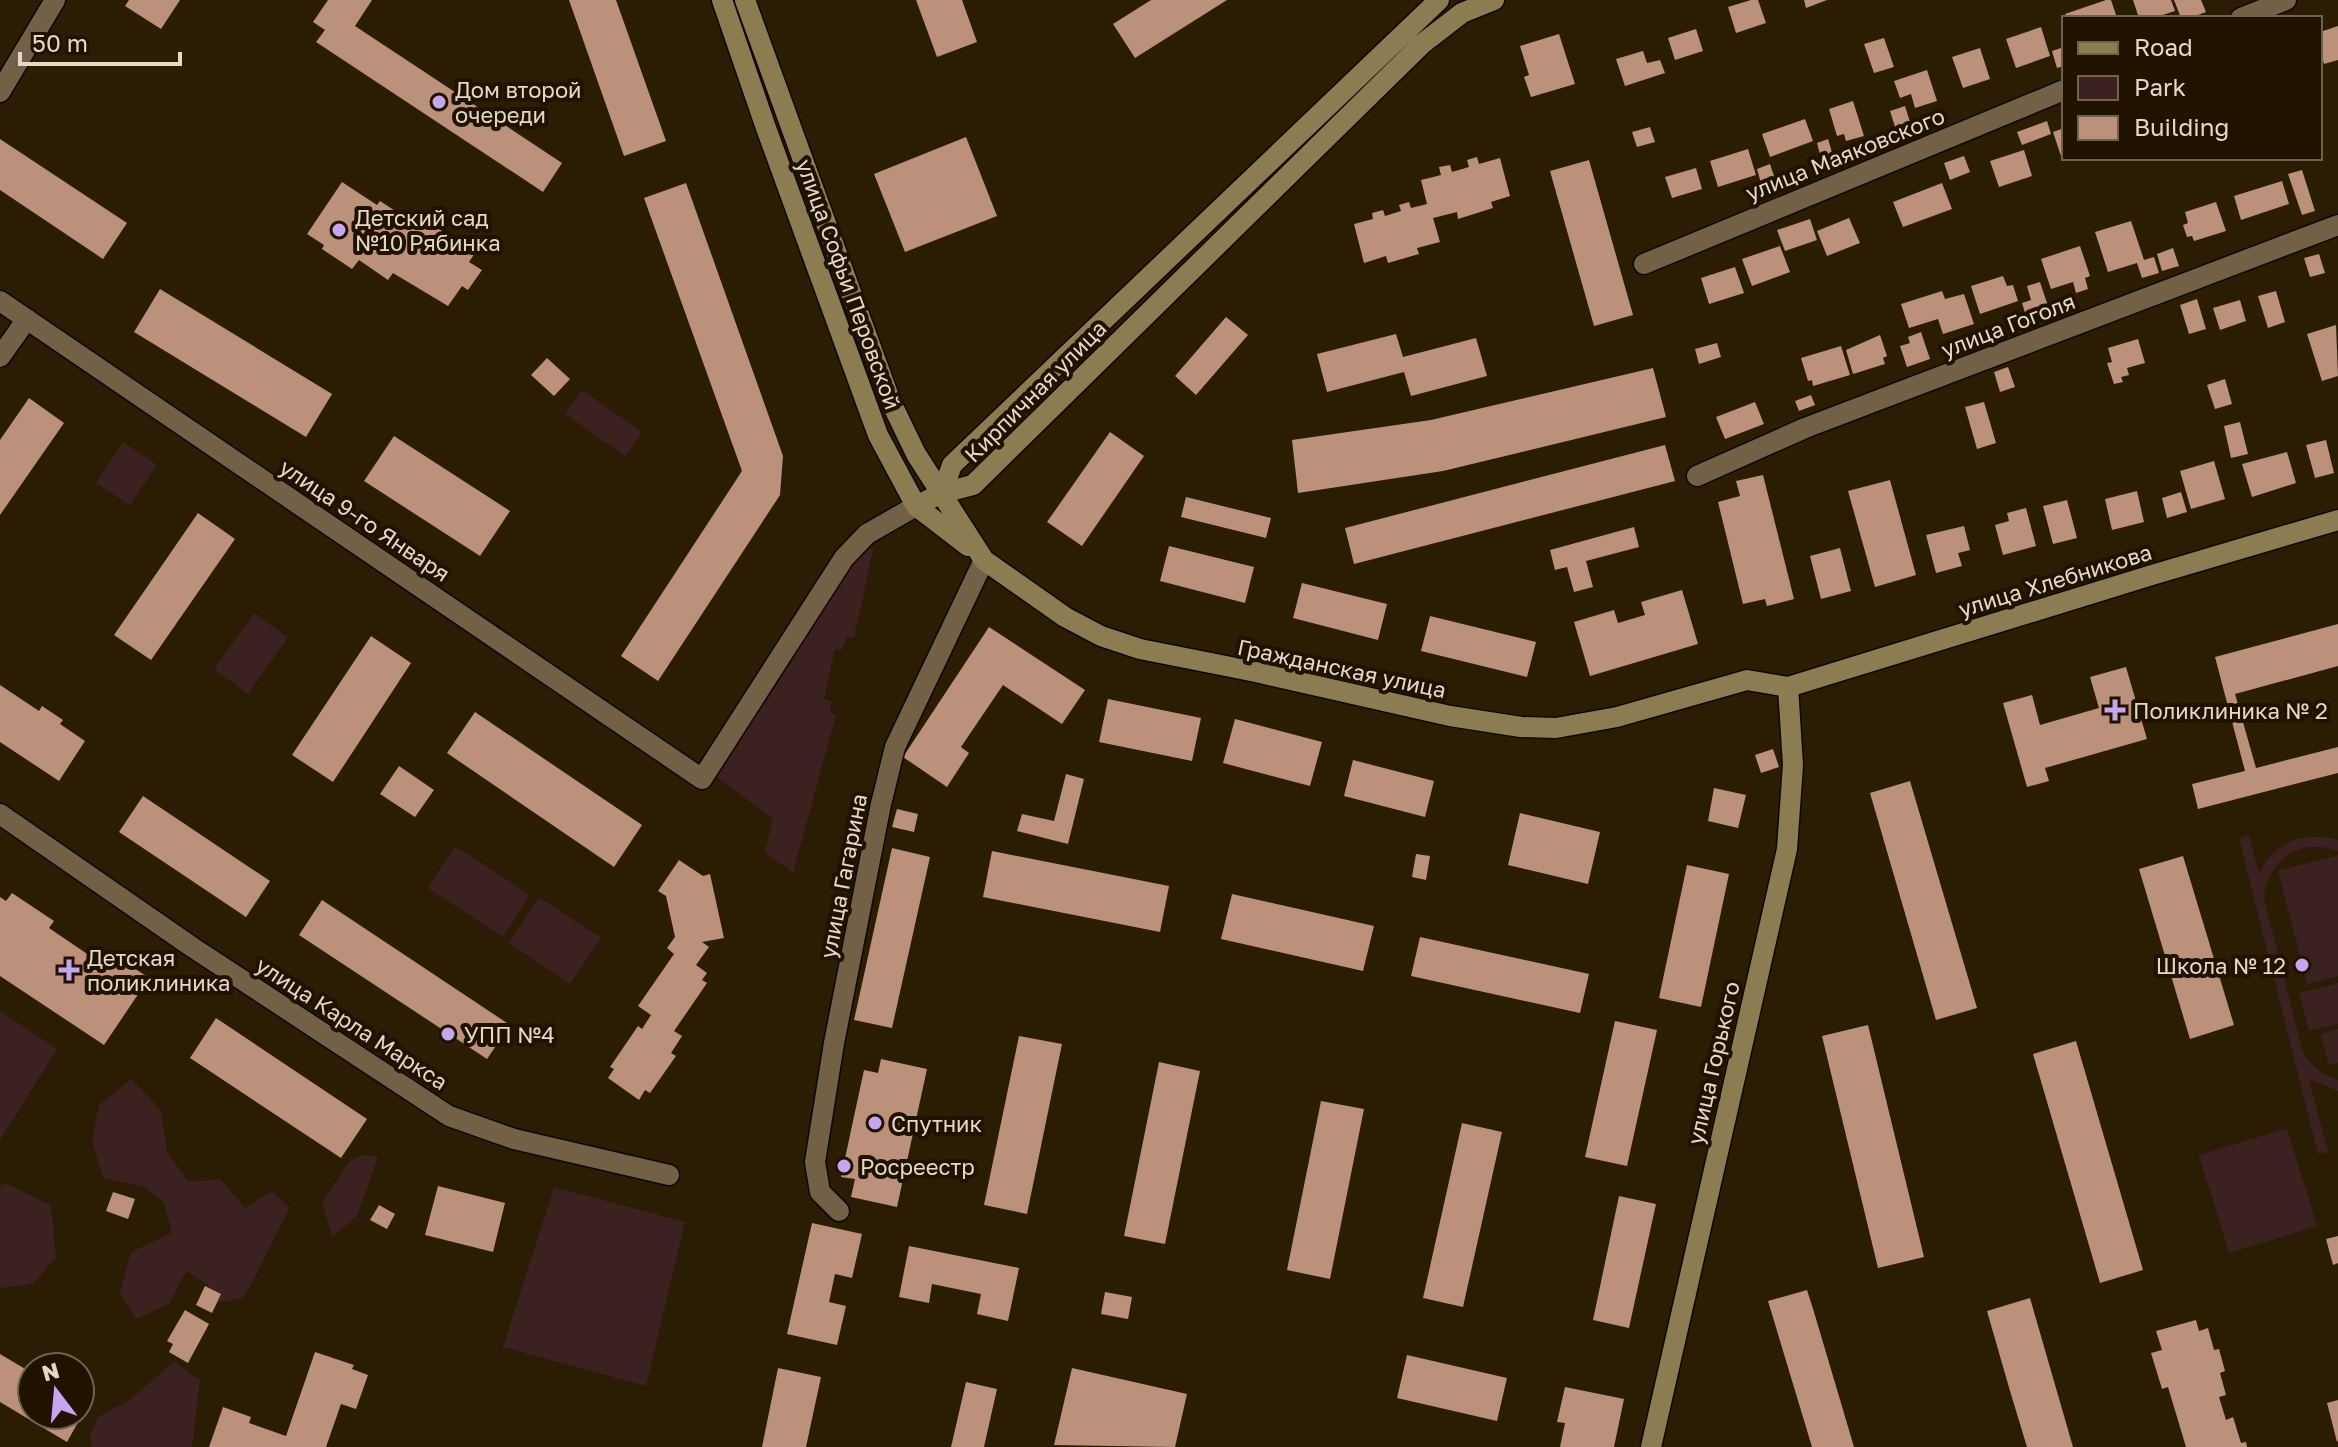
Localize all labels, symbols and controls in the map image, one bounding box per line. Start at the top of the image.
scale bar [20,16,180,66]
legend [2062,16,2322,160]
text: 50 m [32,28,88,57]
text: Road [2134,32,2193,61]
text: Park [2134,72,2186,101]
place label: Дом второй очереди [455,76,582,128]
marker: Дом второй очереди [430,93,448,111]
street label: улица Маяковского [1742,102,1948,206]
text: Building [2134,112,2229,141]
street label: улица Софьи Перовской [791,155,907,413]
place label: Детский сад №10 Рябинка [355,204,501,256]
marker: Детский сад №10 Рябинка [330,221,348,239]
street label: улица Гоголя [1937,287,2079,363]
street label: Кирпичная улица [958,314,1112,468]
street label: улица 9-го Января [275,453,455,587]
street label: улица Хлебникова [1955,538,2155,622]
street label: Гражданская улица [1235,633,1449,703]
place label: Поликлиника № 2 [2133,697,2328,724]
marker: Поликлиника № 2 [2104,699,2126,721]
street label: улица Гагарина [814,791,872,961]
place label: Детская поликлиника [87,944,231,996]
street label: улица Карла Маркса [251,951,453,1095]
place label: Школа № 12 [2156,952,2286,979]
marker: Школа № 12 [2293,956,2311,974]
marker: Детская поликлиника [58,959,80,981]
street label: улица Горького [1681,979,1745,1147]
place label: УПП №4 [464,1021,555,1048]
marker: УПП №4 [439,1025,457,1043]
place label: Спутник [891,1110,983,1137]
marker: Спутник [866,1114,884,1132]
place label: Росреестр [860,1153,975,1180]
marker: Росреестр [835,1157,853,1175]
north arrow [16,1351,96,1431]
text: N [39,1356,62,1387]

